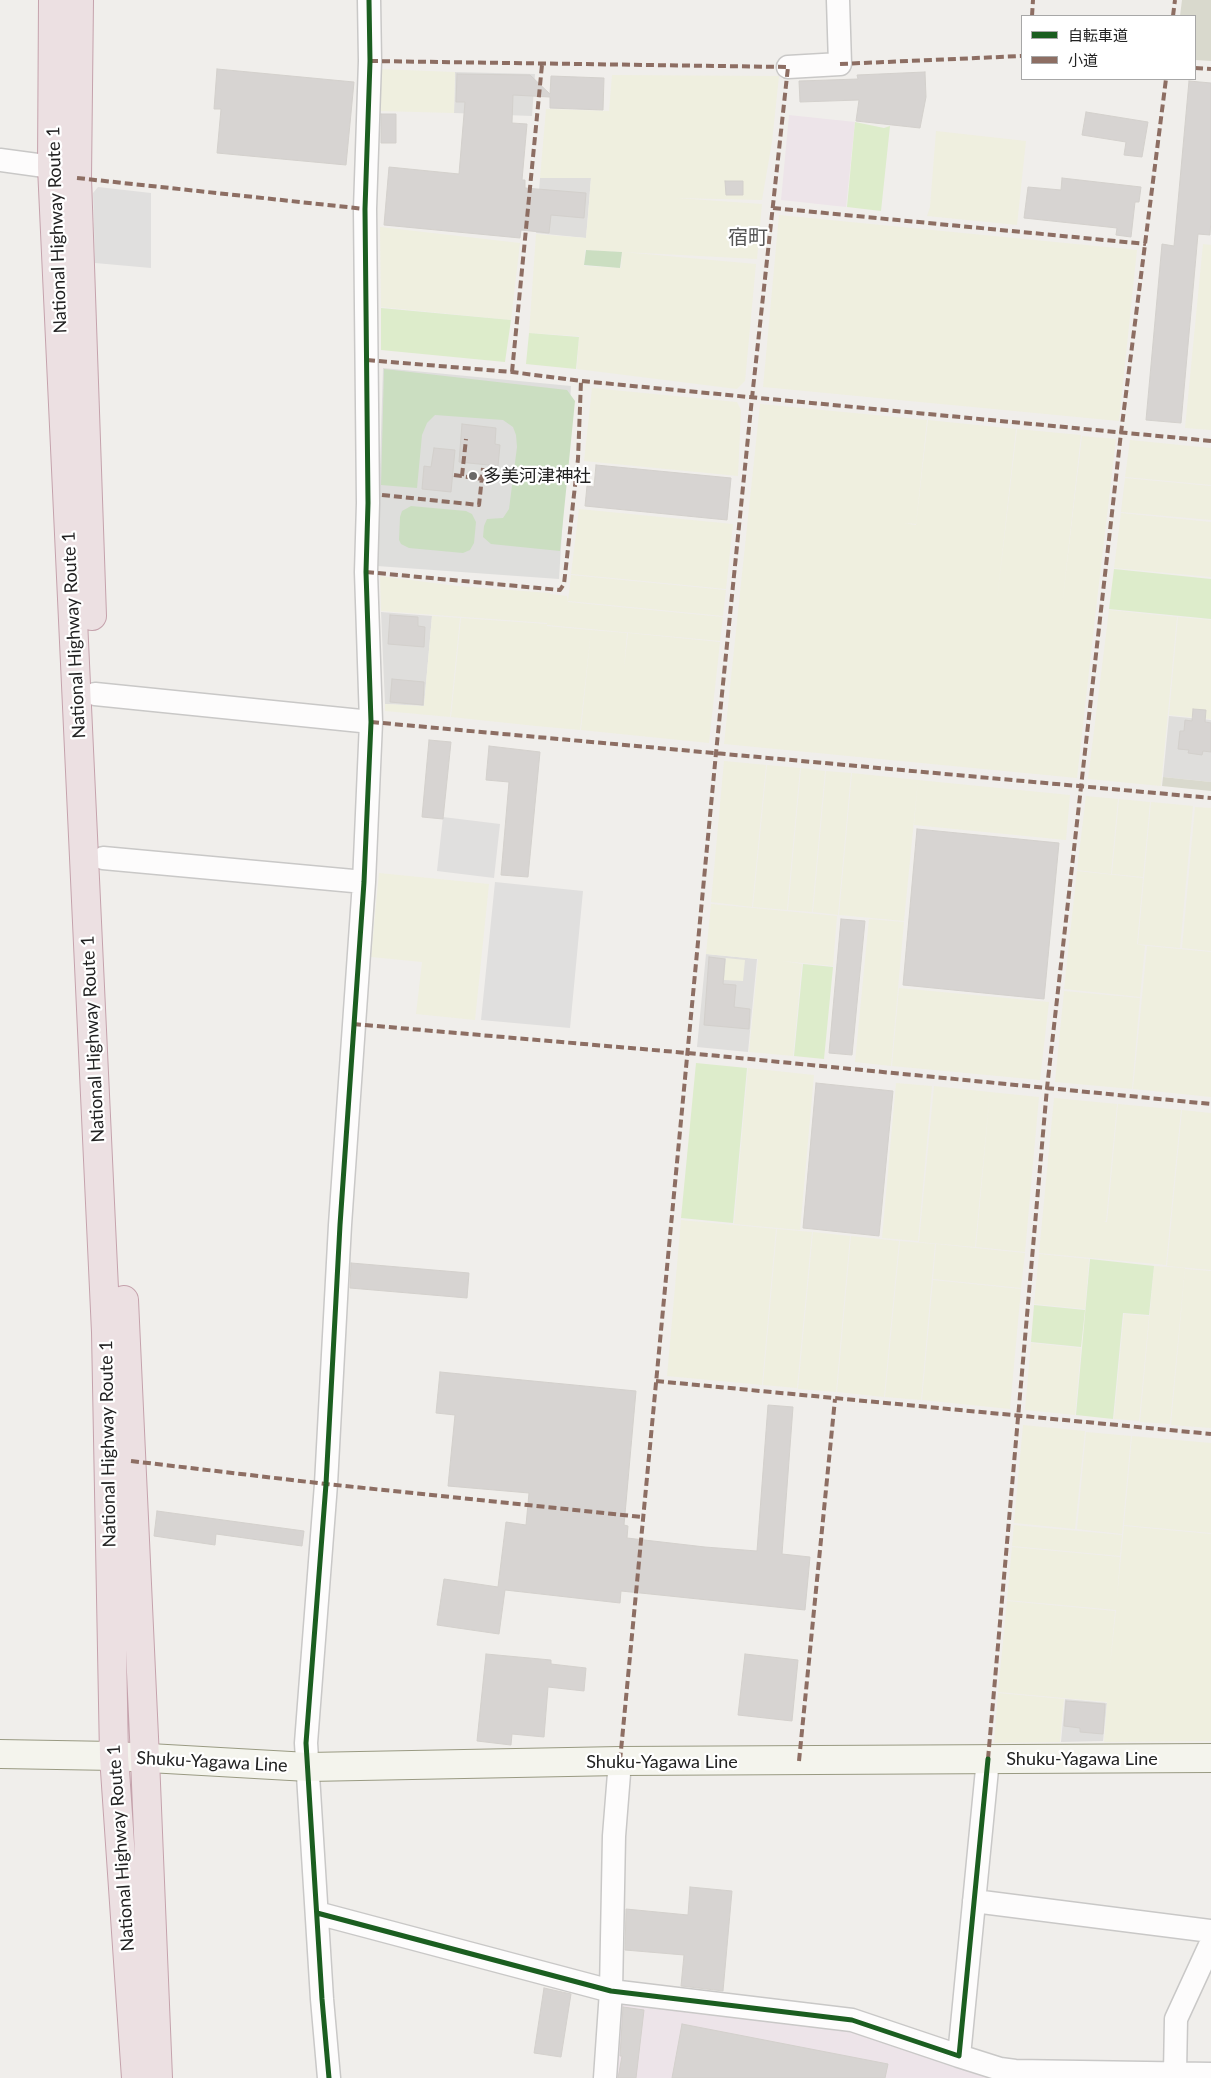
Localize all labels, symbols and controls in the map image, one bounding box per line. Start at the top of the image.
legend [1021,15,1196,80]
text: 自転車道 [1068,26,1128,44]
text: 小道 [1068,51,1098,69]
street label: National Highway Route 1 [43,126,71,334]
district label: 宿町 [728,226,768,250]
place label: 多美河津神社 [483,465,591,487]
marker: 多美河津神社 [467,470,479,482]
street label: National Highway Route 1 [58,531,90,739]
street label: National Highway Route 1 [77,935,109,1143]
street label: National Highway Route 1 [95,1340,121,1548]
street label: National Highway Route 1 [103,1744,139,1952]
street label: Shuku-Yagawa Line [136,1747,288,1777]
street label: Shuku-Yagawa Line [1006,1748,1158,1770]
street label: Shuku-Yagawa Line [586,1751,738,1773]

